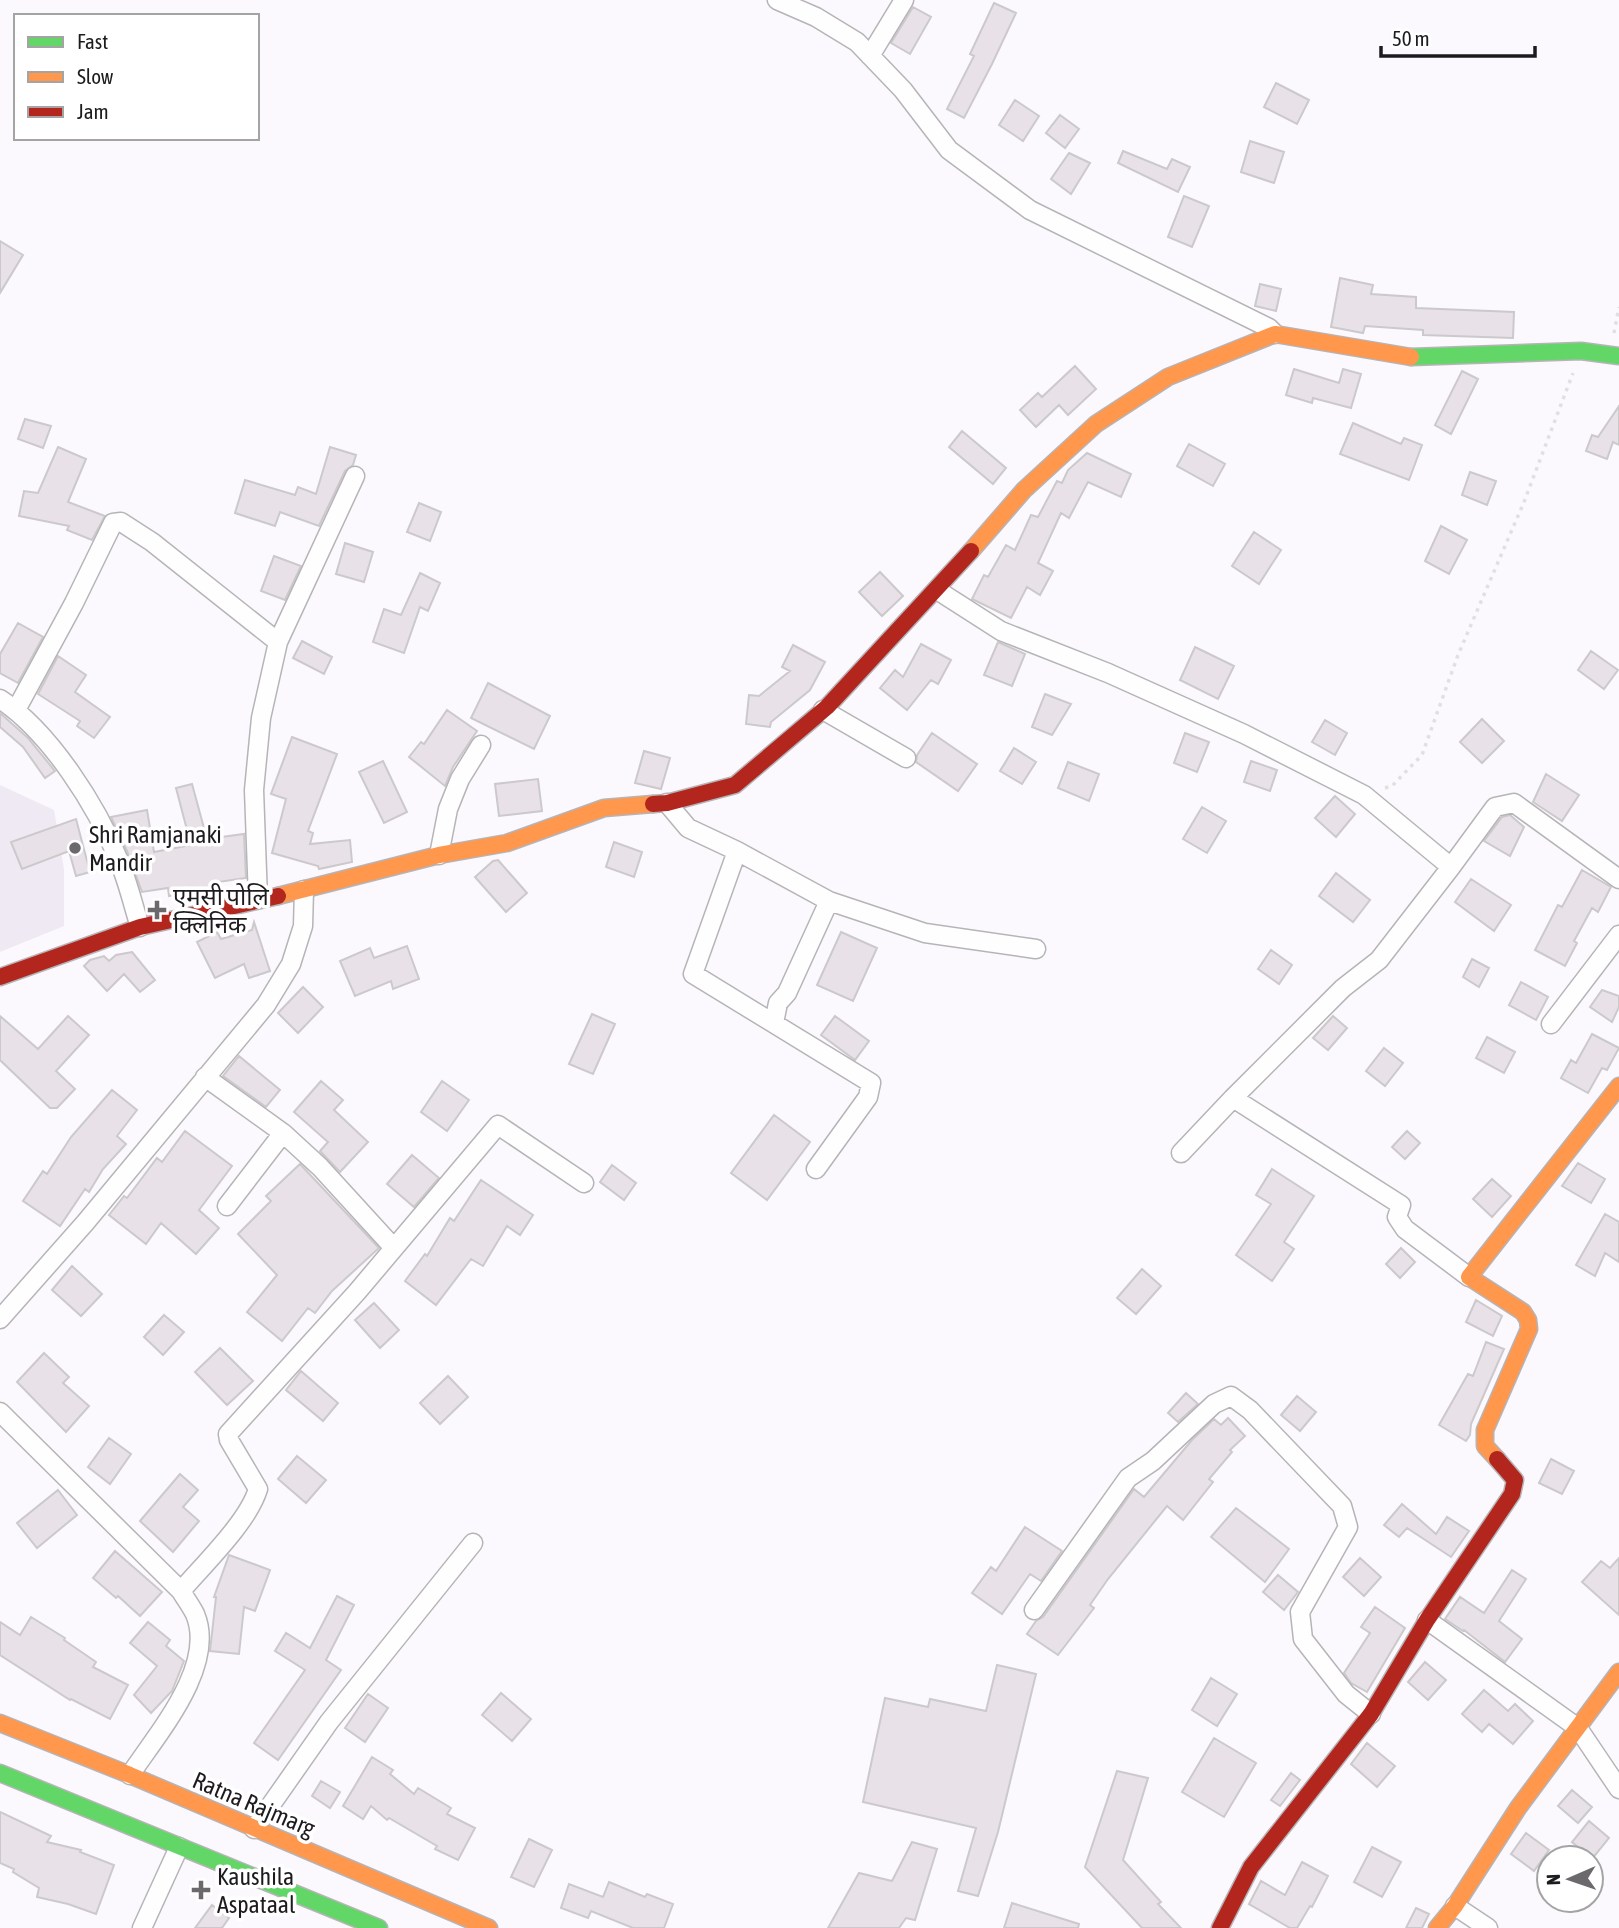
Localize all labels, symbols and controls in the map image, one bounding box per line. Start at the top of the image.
legend [14,14,259,140]
scale bar [1381,14,1535,58]
text: 50 m [1392,26,1430,50]
text: Fast [77,29,108,53]
text: Slow [77,64,114,88]
text: Jam [77,99,109,123]
place label: Shri Ramjanaki Mandir [89,821,222,876]
marker: Shri Ramjanaki Mandir [67,840,83,856]
place label: एमसी पोलि क्लिनिक [173,883,269,938]
marker: एमसी पोलि क्लिनिक [147,900,167,920]
street label: Ratna Rajmarg [189,1766,320,1842]
north arrow [1535,1844,1605,1914]
place label: Kaushila Aspataal [217,1863,296,1918]
text: N [1542,1874,1564,1886]
marker: Kaushila Aspataal [191,1880,211,1900]

